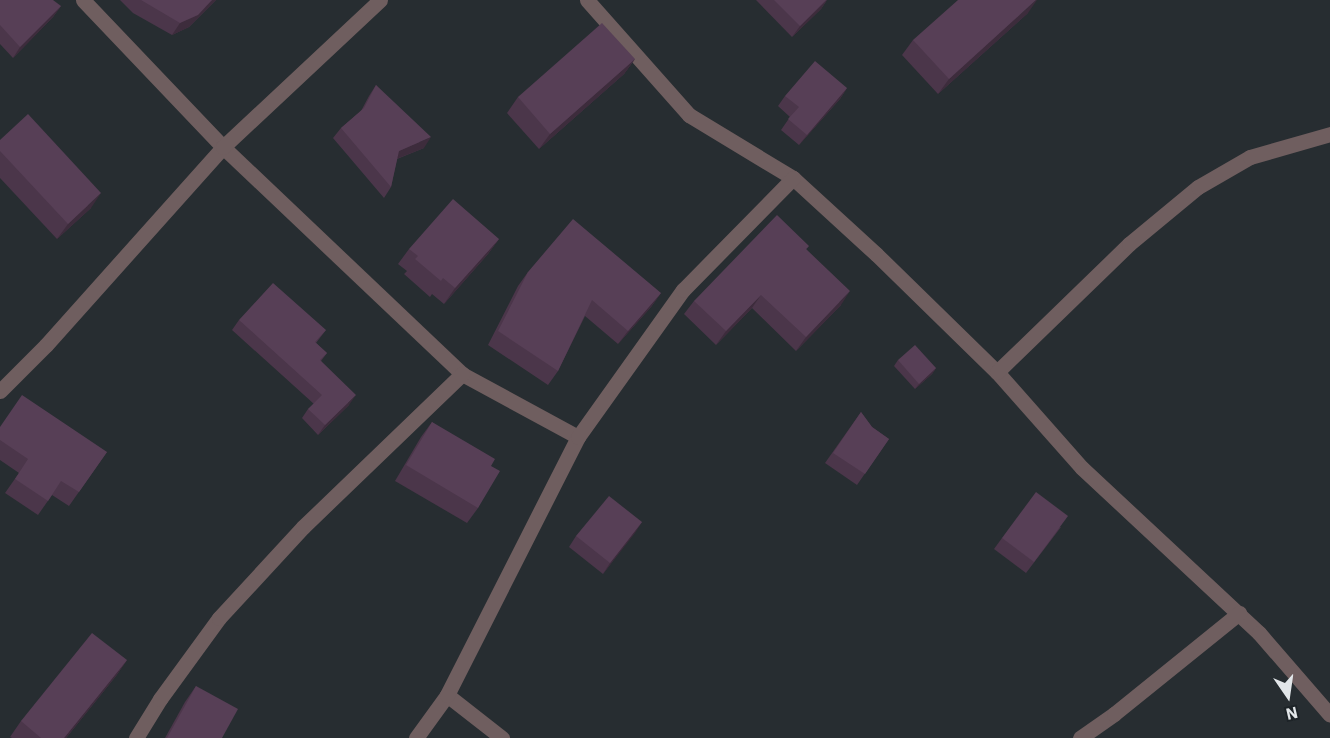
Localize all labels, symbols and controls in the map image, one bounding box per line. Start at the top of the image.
north arrow [1258,666,1318,726]
text: N [1284,702,1300,725]

